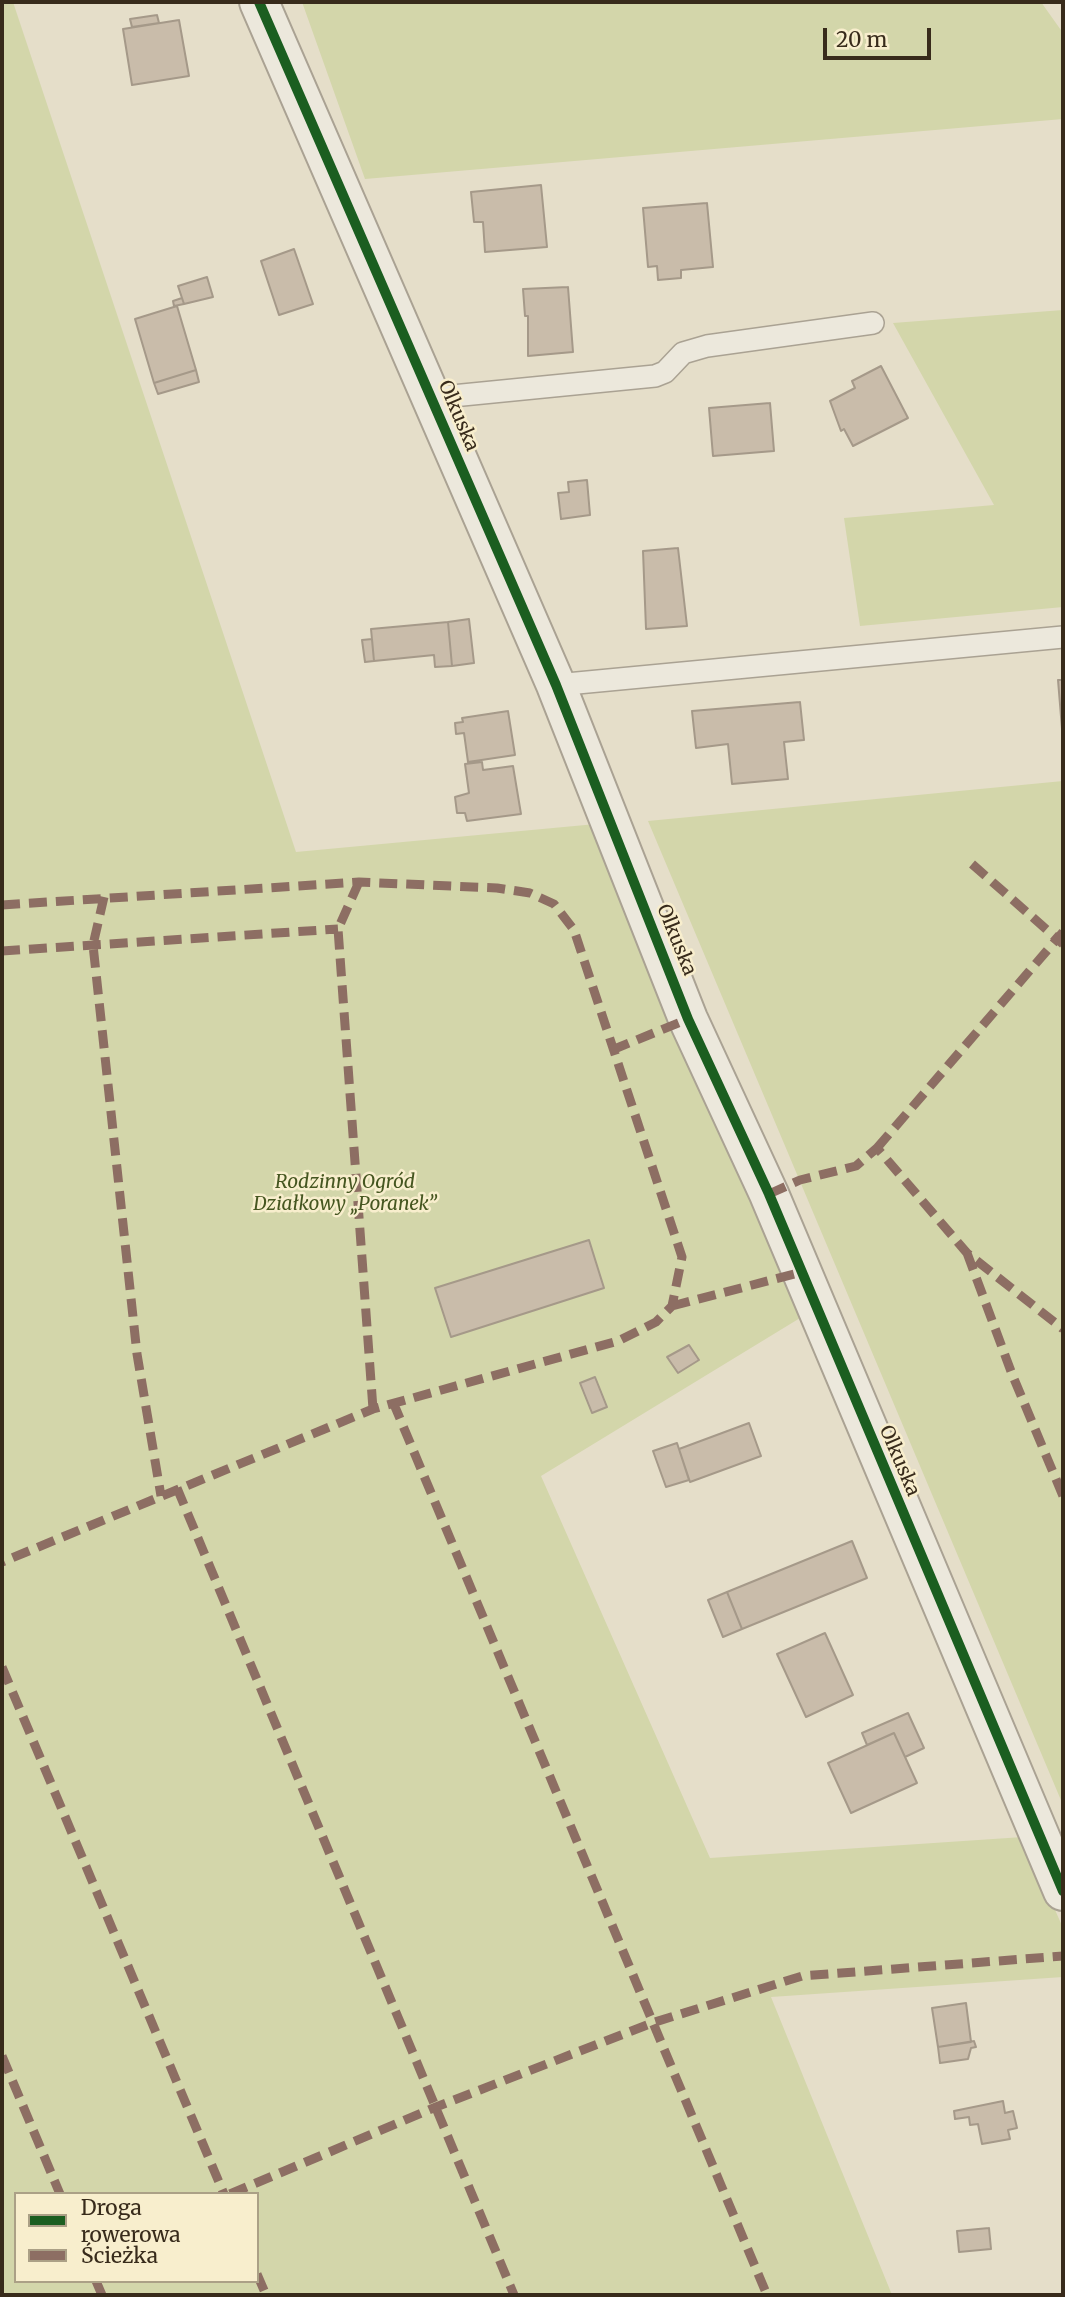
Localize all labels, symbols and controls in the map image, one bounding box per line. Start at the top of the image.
scale bar [827,14,936,58]
text: 20 m [836,26,887,53]
street label: Olkuska [433,377,483,455]
street label: Olkuska [651,901,701,979]
park label: Rodzinny Ogród Działkowy „Poranek” [253,1172,437,1216]
street label: Olkuska [874,1422,924,1500]
legend [14,2192,259,2283]
text: Droga rowerowa [81,2194,180,2248]
text: Ścieżka [81,2242,158,2269]

